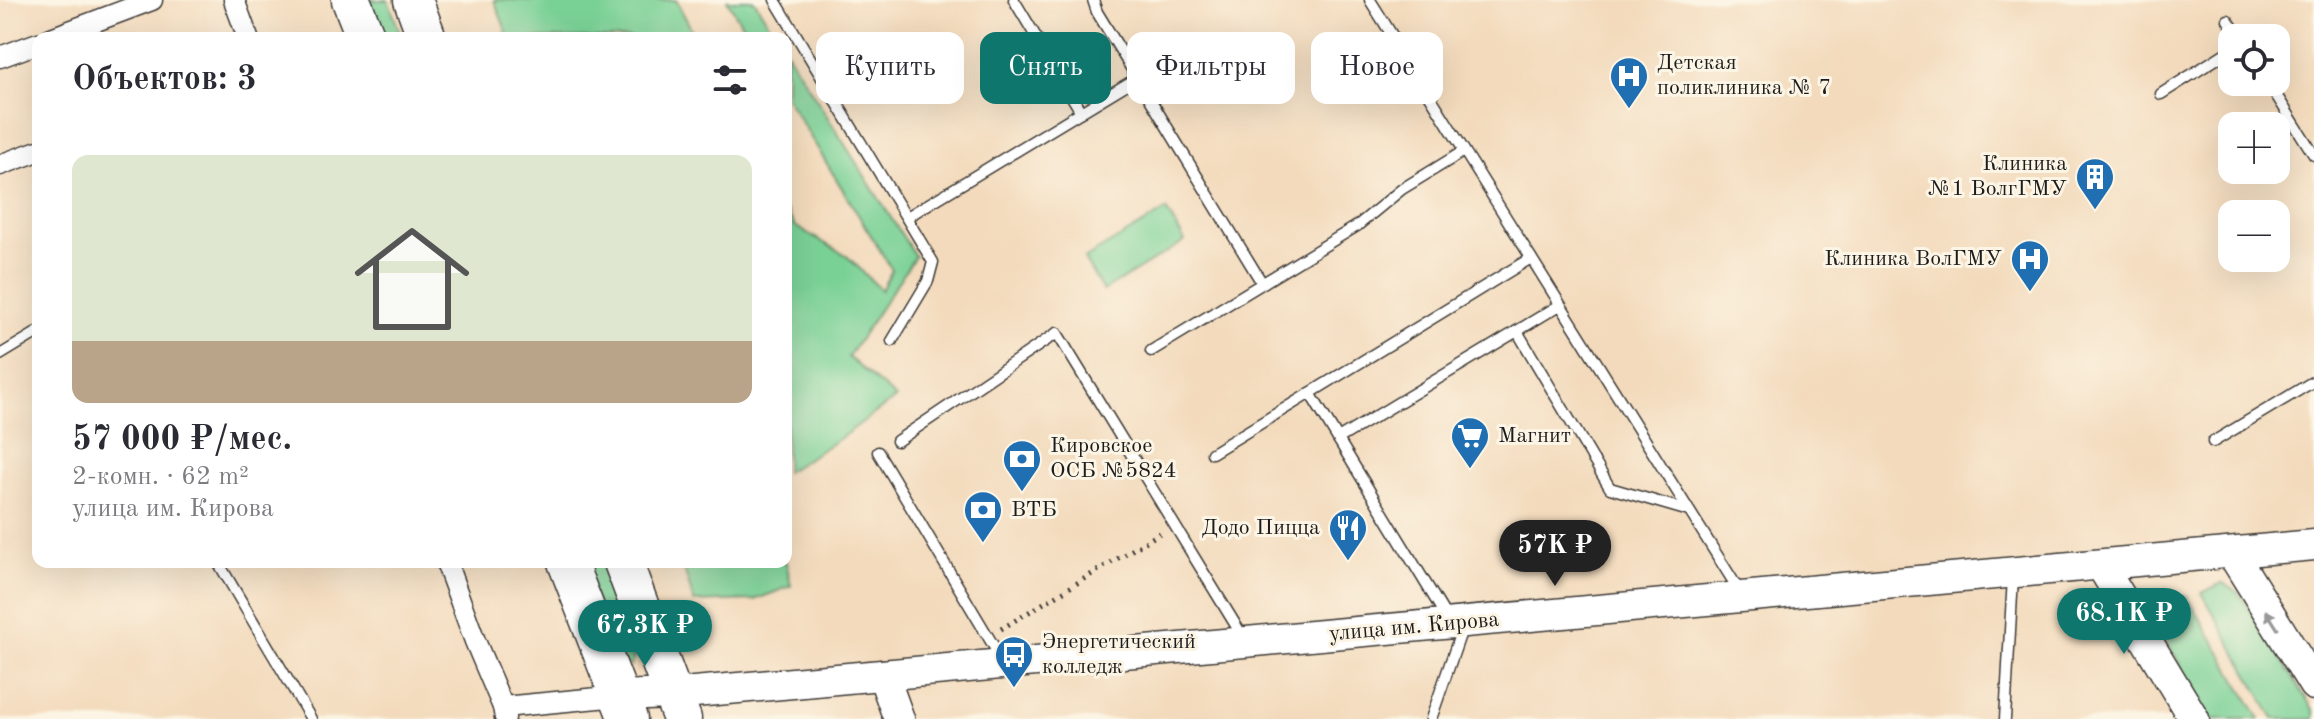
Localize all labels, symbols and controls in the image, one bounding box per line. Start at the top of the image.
map controls [2218,24,2290,272]
button: locate [2218,24,2290,96]
chip: Купить [816,32,964,104]
chip: Снять [980,32,1111,104]
chip: Фильтры [1127,32,1295,104]
chip: Новое [1311,32,1443,104]
place label: Детская поликлиника № 7 [1657,52,1831,99]
hospital icon: Детская поликлиника № 7 [1608,55,1650,110]
icon: filters [708,58,752,102]
text: Объектов: 3 [72,63,257,97]
button: + [2218,112,2290,184]
place label: Клиника №1 ВолгГМУ [1928,153,2067,200]
building icon: Клиника №1 ВолгГМУ [2074,156,2116,211]
button: − [2218,200,2290,272]
icon: home [340,207,484,351]
hospital icon: Клиника ВолГМУ [2009,238,2051,293]
place label: Клиника ВолГМУ [1824,248,2002,270]
supermarket icon: Магнит [1449,415,1491,470]
text: 57 000 ₽/мес. [72,423,292,457]
place label: Магнит [1498,425,1571,447]
place label: Кировское ОСБ №5824 [1050,435,1176,482]
bank icon: Кировское ОСБ №5824 [1001,438,1043,493]
text: 2-комн. · 62 m² [72,464,249,490]
bank icon: ВТБ [962,489,1004,544]
text: улица им. Кирова [72,496,274,522]
place label: ВТБ [1011,499,1057,521]
restaurant icon: Додо Пицца [1327,507,1369,562]
place label: Додо Пицца [1201,517,1320,539]
pin: 57K ₽ [1499,520,1611,588]
text: 57K ₽ [1517,533,1593,559]
pin: 68.1K ₽ [2050,588,2198,656]
pin: 67.3K ₽ [571,600,719,668]
text: 68.1K ₽ [2075,601,2173,627]
street label: улица им. Кирова [1328,609,1500,645]
one-way arrow [2265,609,2280,630]
text: 67.3K ₽ [596,613,694,639]
place label: Энергетический колледж [1042,631,1196,678]
bus stop icon: Энергетический колледж [993,634,1035,689]

